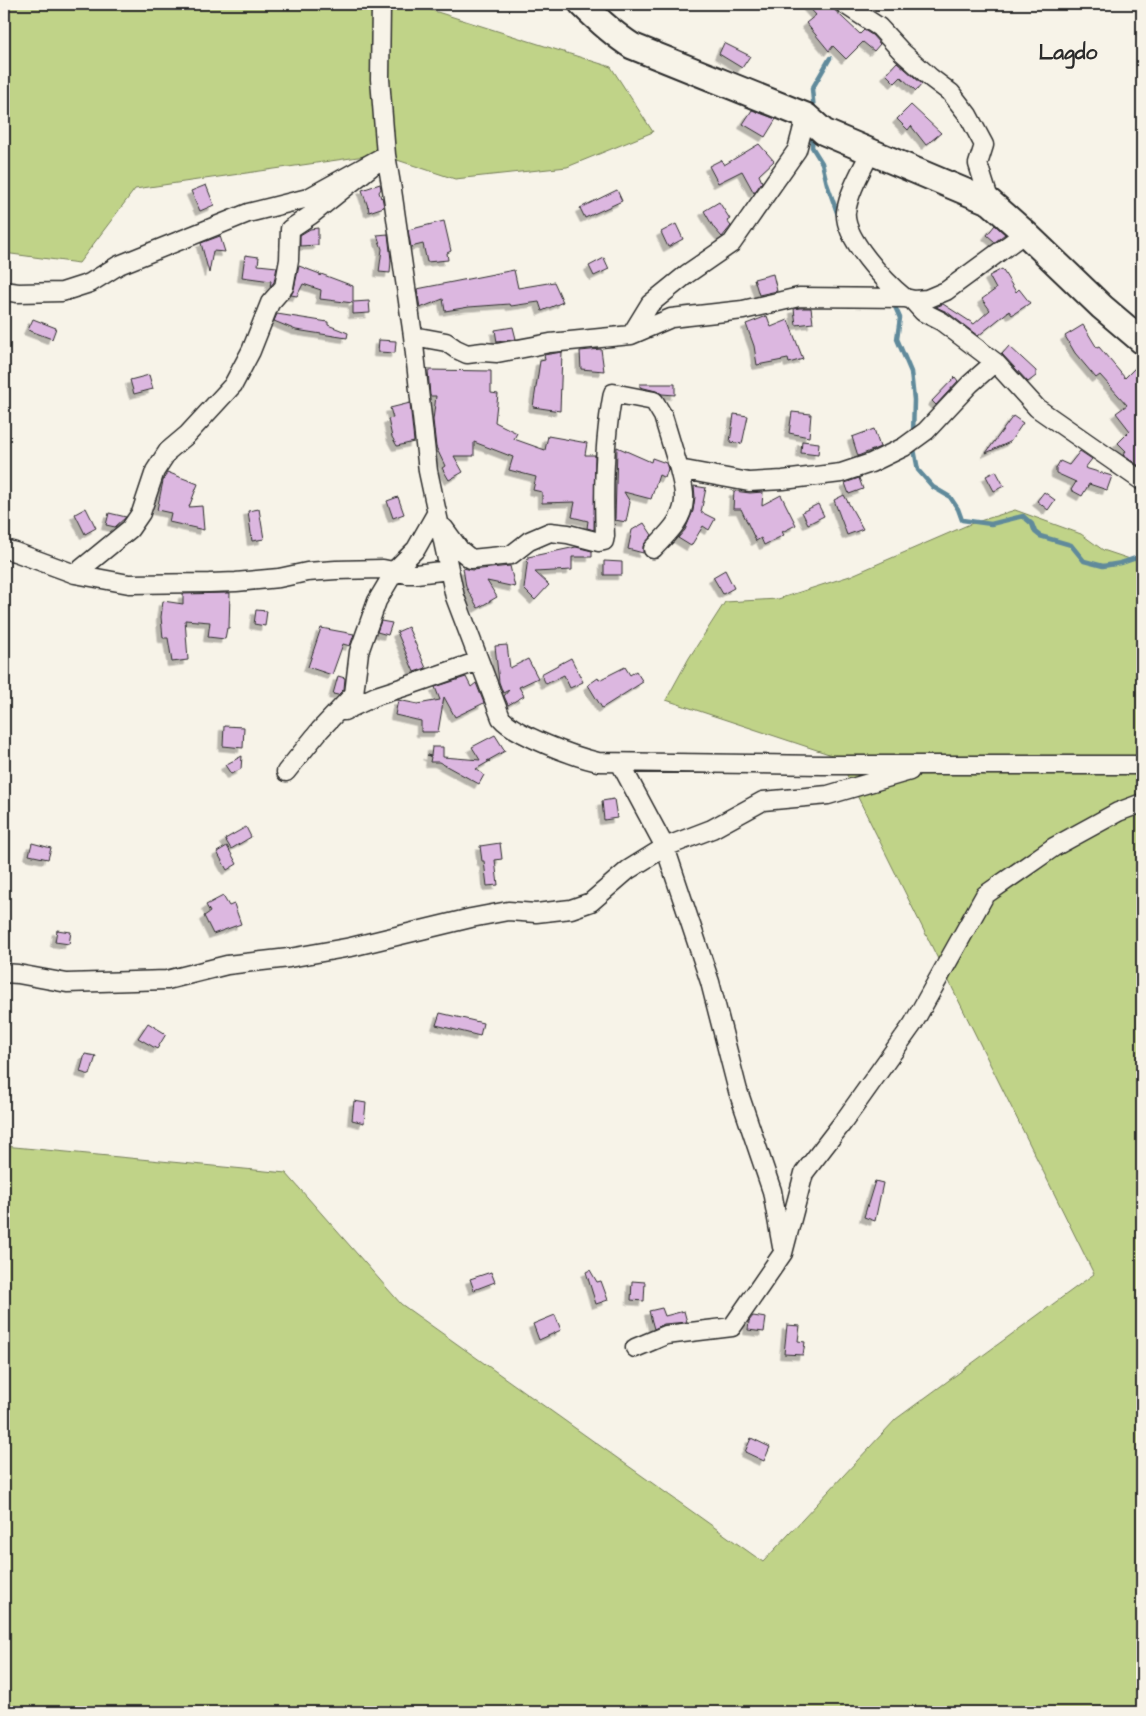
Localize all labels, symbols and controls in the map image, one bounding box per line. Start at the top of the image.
district label: Lagdo [1039,38,1097,69]

